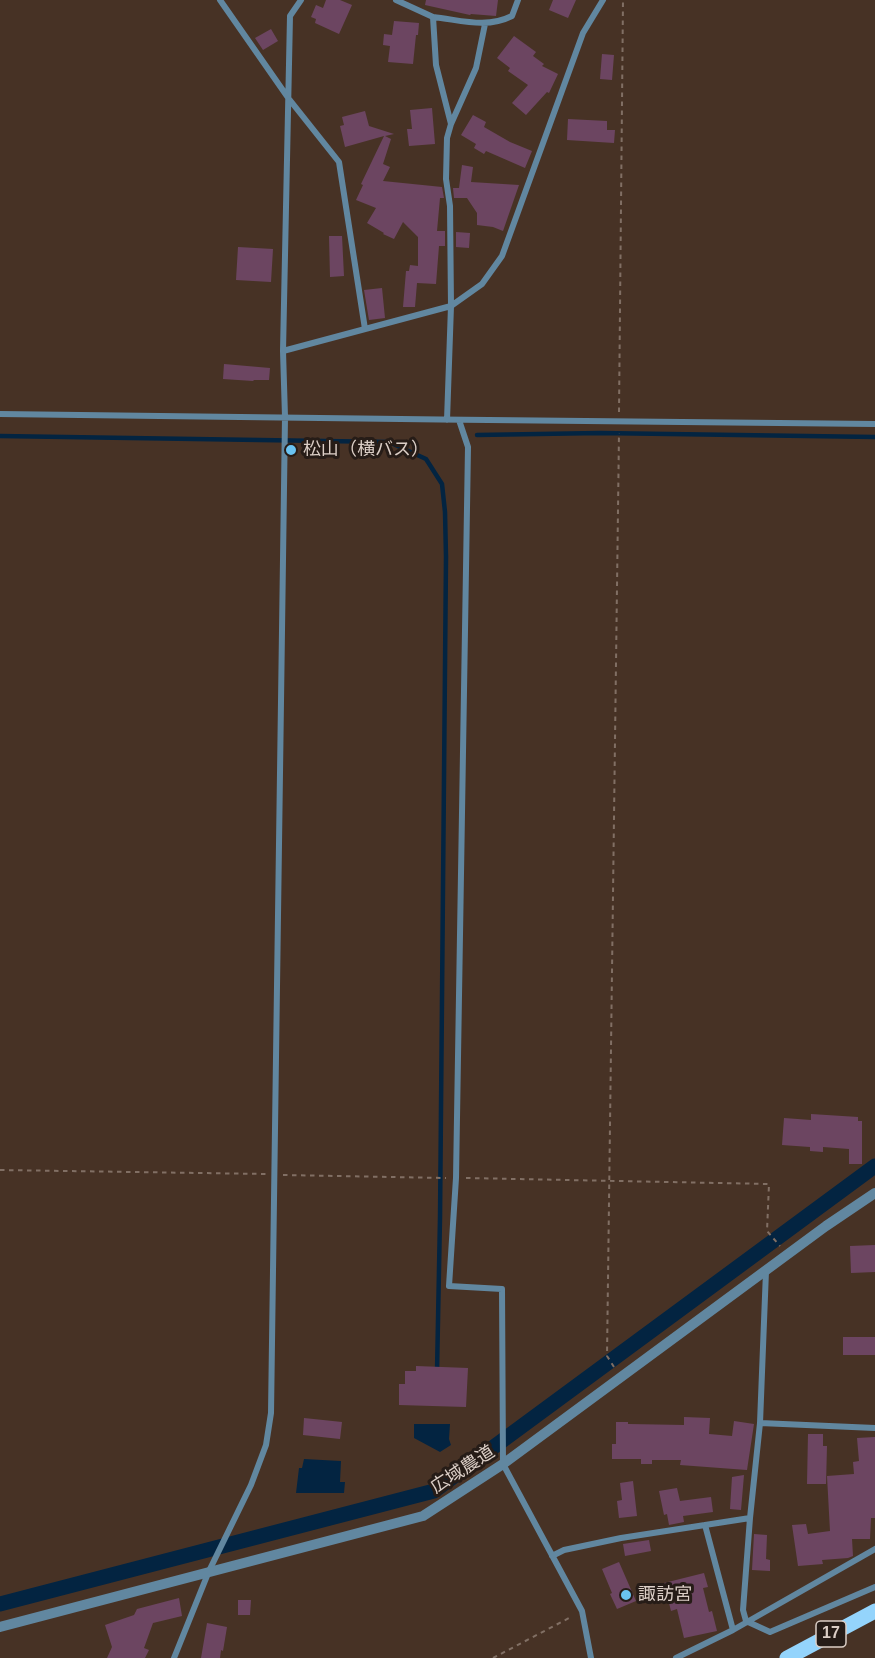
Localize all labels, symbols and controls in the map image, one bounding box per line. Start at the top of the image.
place label: 松山（横バス） [303,439,429,461]
marker: 松山（横バス） [284,443,298,457]
street label: 広域農道 [427,1441,499,1499]
place label: 諏訪宮 [638,1584,692,1606]
marker: 諏訪宮 [619,1588,633,1602]
road number: 17 [816,1621,846,1647]

